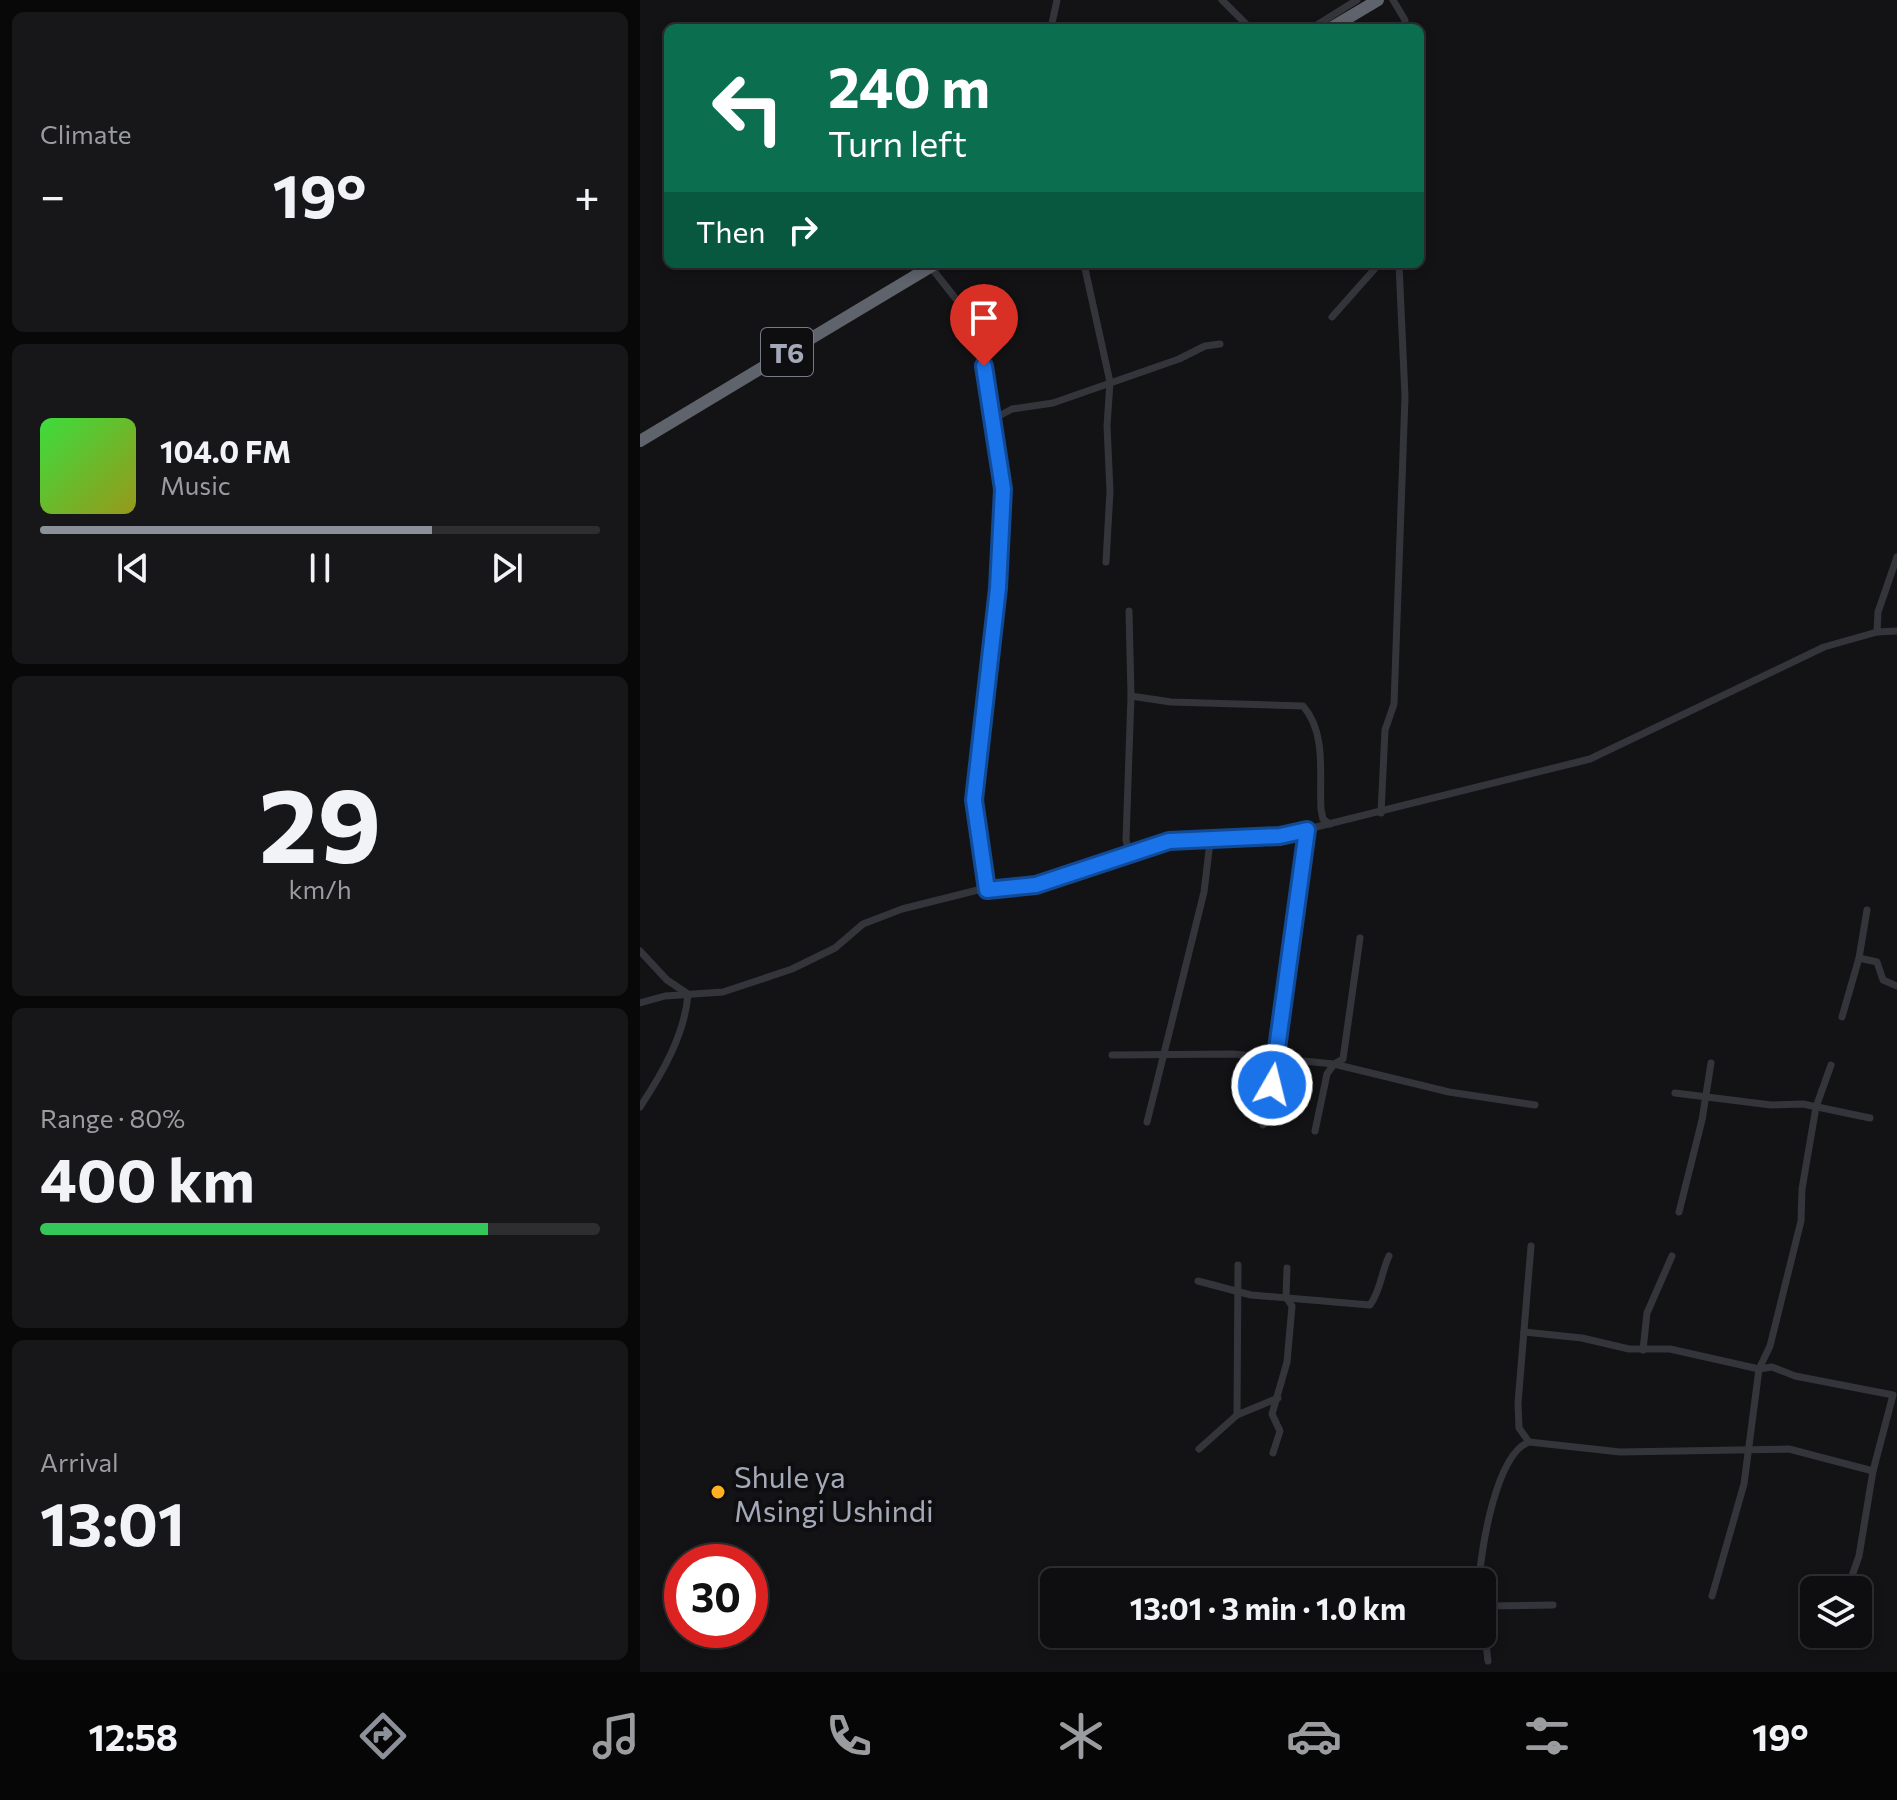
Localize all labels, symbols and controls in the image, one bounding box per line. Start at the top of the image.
text: 240 m [828,51,990,120]
icon: left [696,56,800,160]
text: Climate [40,118,132,149]
text: Turn left [828,120,967,164]
text: 19° [272,157,367,230]
text: − [40,167,65,221]
text: + [574,167,600,221]
icon: right [781,208,825,252]
text: Then [696,212,765,249]
pin [950,284,1018,366]
icon: arrive [962,296,1006,340]
road number: T6 [761,328,813,376]
text: 104.0 FM [160,432,291,469]
text: Music [160,469,231,500]
icon: previous [111,546,155,590]
icon: pause [298,546,342,590]
icon: next [485,546,529,590]
text: 29 [259,757,381,884]
text: km/h [288,873,352,904]
position arrow [1230,1043,1314,1127]
text: Range · 80% [40,1102,185,1133]
text: 400 km [40,1141,255,1214]
text: Arrival [40,1446,119,1477]
place label: Shule ya Msingi Ushindi [734,1457,934,1528]
marker: Shule ya Msingi Ushindi [709,1483,727,1501]
text: 13:01 [40,1485,185,1558]
speed limit sign: 30 [664,1544,768,1648]
map controls [1800,1576,1872,1648]
button: layers [1800,1576,1872,1648]
text: 13:01 · 3 min · 1.0 km [1130,1589,1406,1626]
icon: directions [355,1708,411,1764]
icon: music [588,1708,644,1764]
icon: phone [821,1708,877,1764]
icon: climate [1053,1708,1109,1764]
icon: car [1286,1708,1342,1764]
icon: filters [1519,1708,1575,1764]
text: 12:58 [88,1714,178,1758]
text: 19° [1752,1714,1808,1758]

